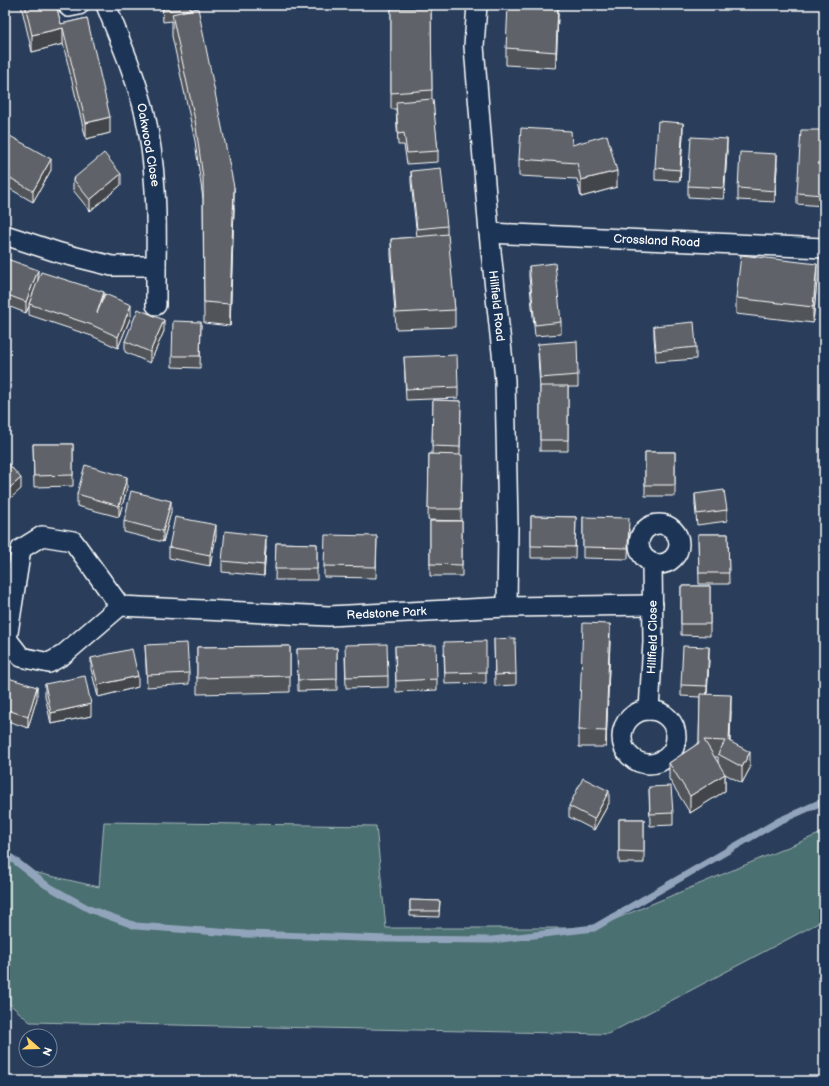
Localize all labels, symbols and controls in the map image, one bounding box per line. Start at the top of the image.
street label: Oakwood Close [133,102,163,188]
street label: Crossland Road [613,231,701,250]
street label: Hillfield Road [486,269,508,342]
street label: Hillfield Close [644,600,661,674]
street label: Redstone Park [346,604,427,623]
north arrow [18,1028,58,1068]
text: N [39,1045,54,1057]

